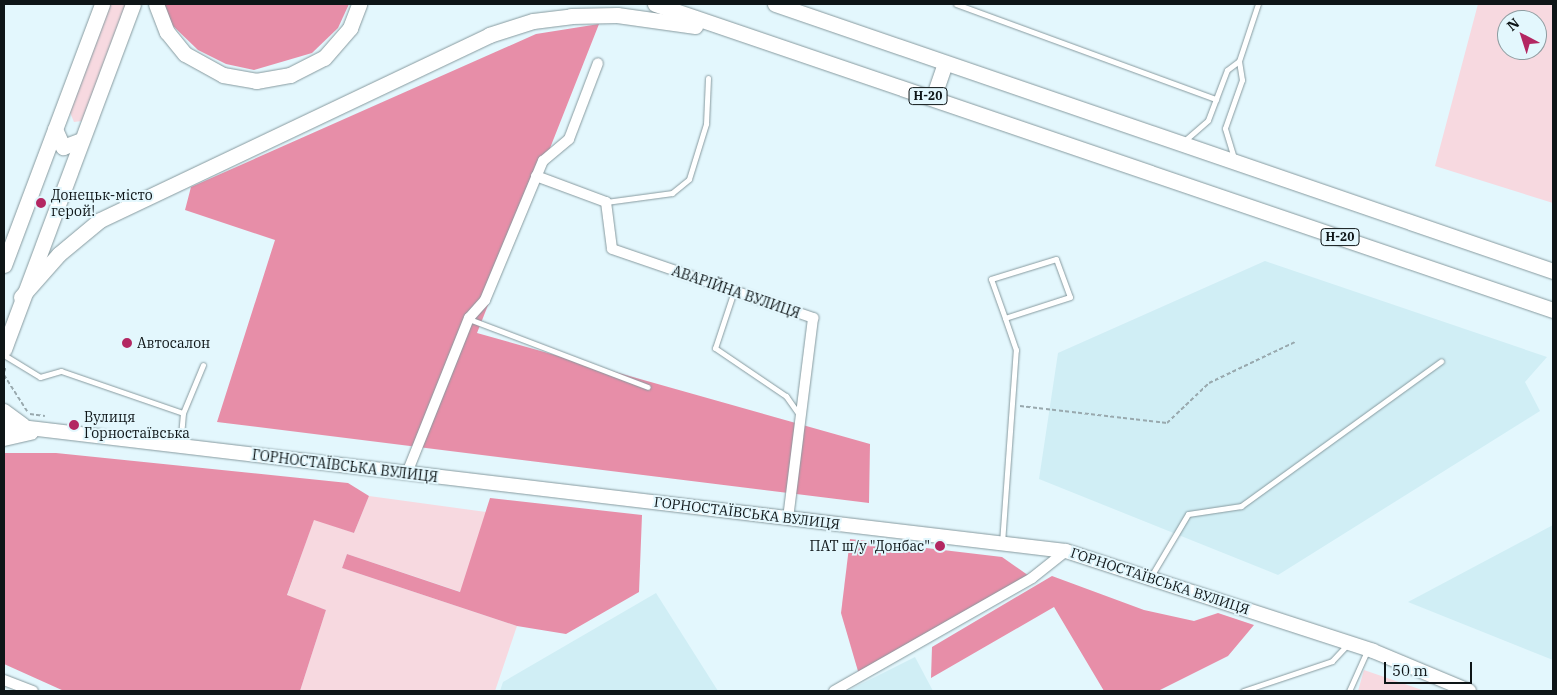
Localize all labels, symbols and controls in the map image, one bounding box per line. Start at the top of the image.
north arrow [1497,10,1547,60]
text: N [1503,14,1523,35]
road number: Н-20 [908,86,948,105]
place label: Донецьк-місто герой! [51,187,153,220]
marker: Донецьк-місто герой! [35,197,47,209]
road number: Н-20 [1320,228,1360,246]
street label: АВАРІЙНА ВУЛИЦЯ [670,262,802,322]
place label: Автосалон [137,335,210,351]
marker: Автосалон [121,337,133,349]
place label: Вулиця Горностаївська [84,409,190,442]
marker: Вулиця Горностаївська [68,419,80,431]
street label: ГОРНОСТАЇВСЬКА ВУЛИЦЯ [251,446,439,486]
street label: ГОРНОСТАЇВСЬКА ВУЛИЦЯ [653,493,841,533]
place label: ПАТ ш/у "Донбас" [810,538,930,554]
marker: ПАТ ш/у "Донбас" [934,540,946,552]
street label: ГОРНОСТАЇВСЬКА ВУЛИЦЯ [1068,544,1252,618]
scale bar [1387,652,1474,684]
text: 50 m [1392,661,1428,680]

